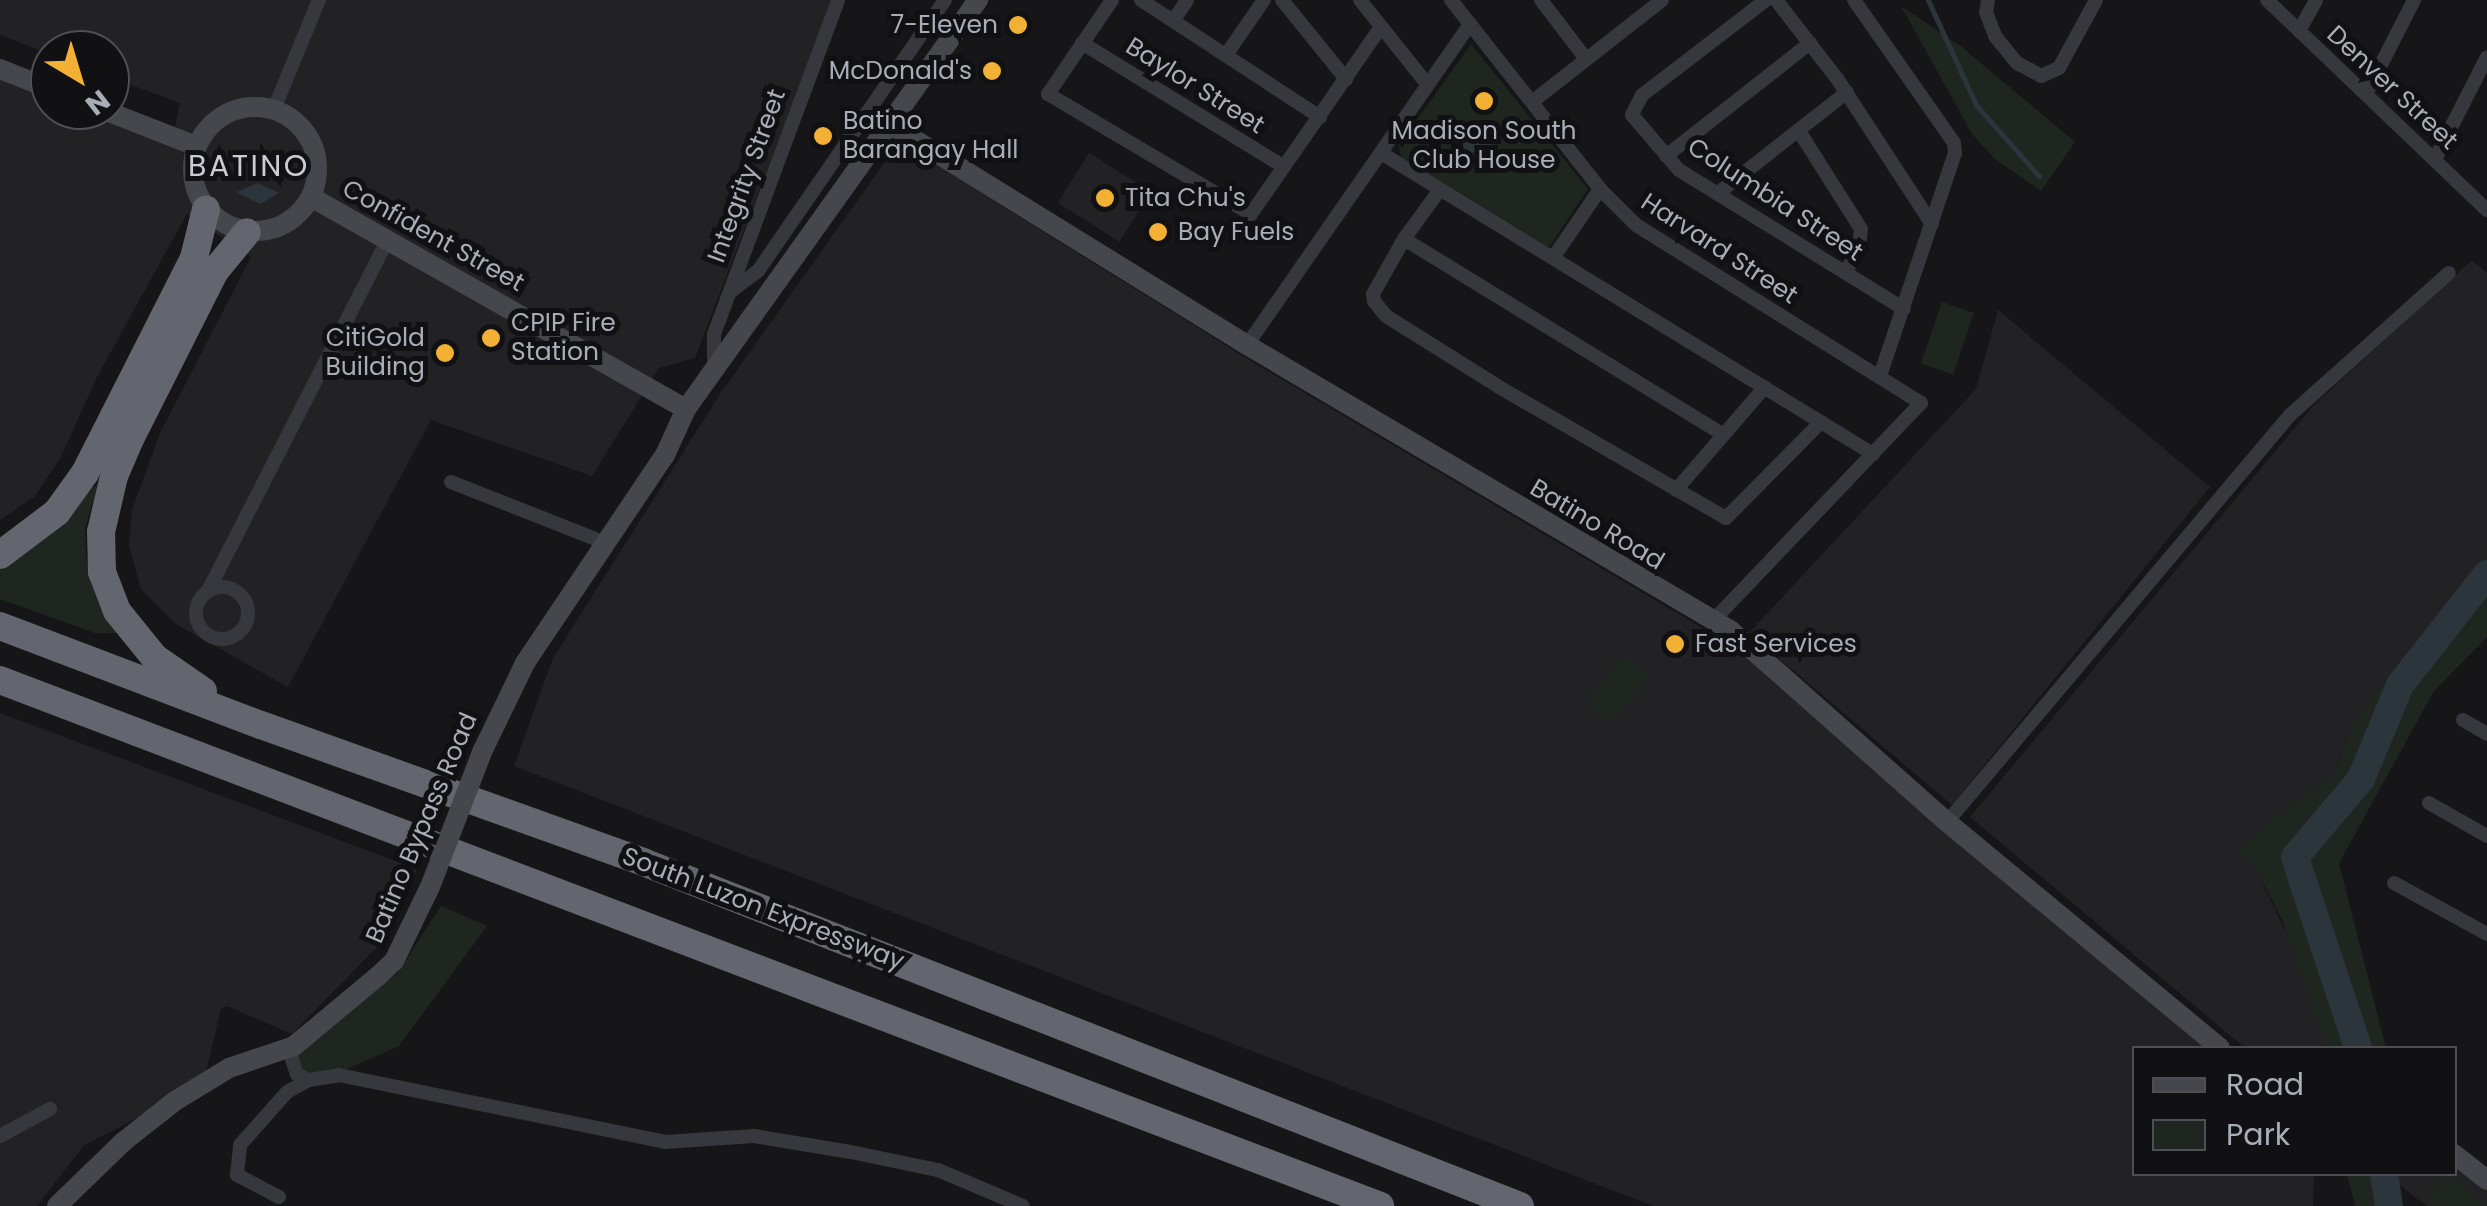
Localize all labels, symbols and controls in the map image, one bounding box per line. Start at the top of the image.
place label: 7-Eleven [891,10,998,40]
marker: 7-Eleven [1007,14,1029,36]
street label: Denver Street [2320,20,2464,156]
north arrow [30,30,130,130]
street label: Baylor Street [1120,32,1270,140]
place label: McDonald's [829,56,972,86]
marker: McDonald's [981,60,1003,82]
text: N [77,81,118,124]
street label: Integrity Street [702,85,792,267]
marker: Madison South Club House [1473,90,1495,112]
place label: Batino Barangay Hall [843,107,1018,166]
place label: Madison South Club House [1392,117,1576,176]
marker: Batino Barangay Hall [812,125,834,147]
street label: Columbia Street [1682,132,1868,268]
district label: BATINO [188,148,310,184]
street label: Confident Street [337,174,529,298]
place label: Tita Chu's [1125,183,1246,213]
marker: Tita Chu's [1094,187,1116,209]
street label: Harvard Street [1635,187,1803,311]
place label: Bay Fuels [1178,217,1294,247]
marker: Bay Fuels [1147,221,1169,243]
place label: CPIP Fire Station [511,309,616,368]
place label: CitiGold Building [325,324,425,383]
marker: CPIP Fire Station [480,327,502,349]
marker: CitiGold Building [434,342,456,364]
street label: Batino Road [1524,473,1670,577]
place label: Fast Services [1695,629,1857,659]
marker: Fast Services [1664,633,1686,655]
street label: Batino Bypass Road [360,708,484,948]
street label: South Luzon Expressway [618,841,908,977]
legend [2132,1046,2457,1176]
text: Road [2226,1063,2304,1106]
text: Park [2226,1113,2290,1156]

